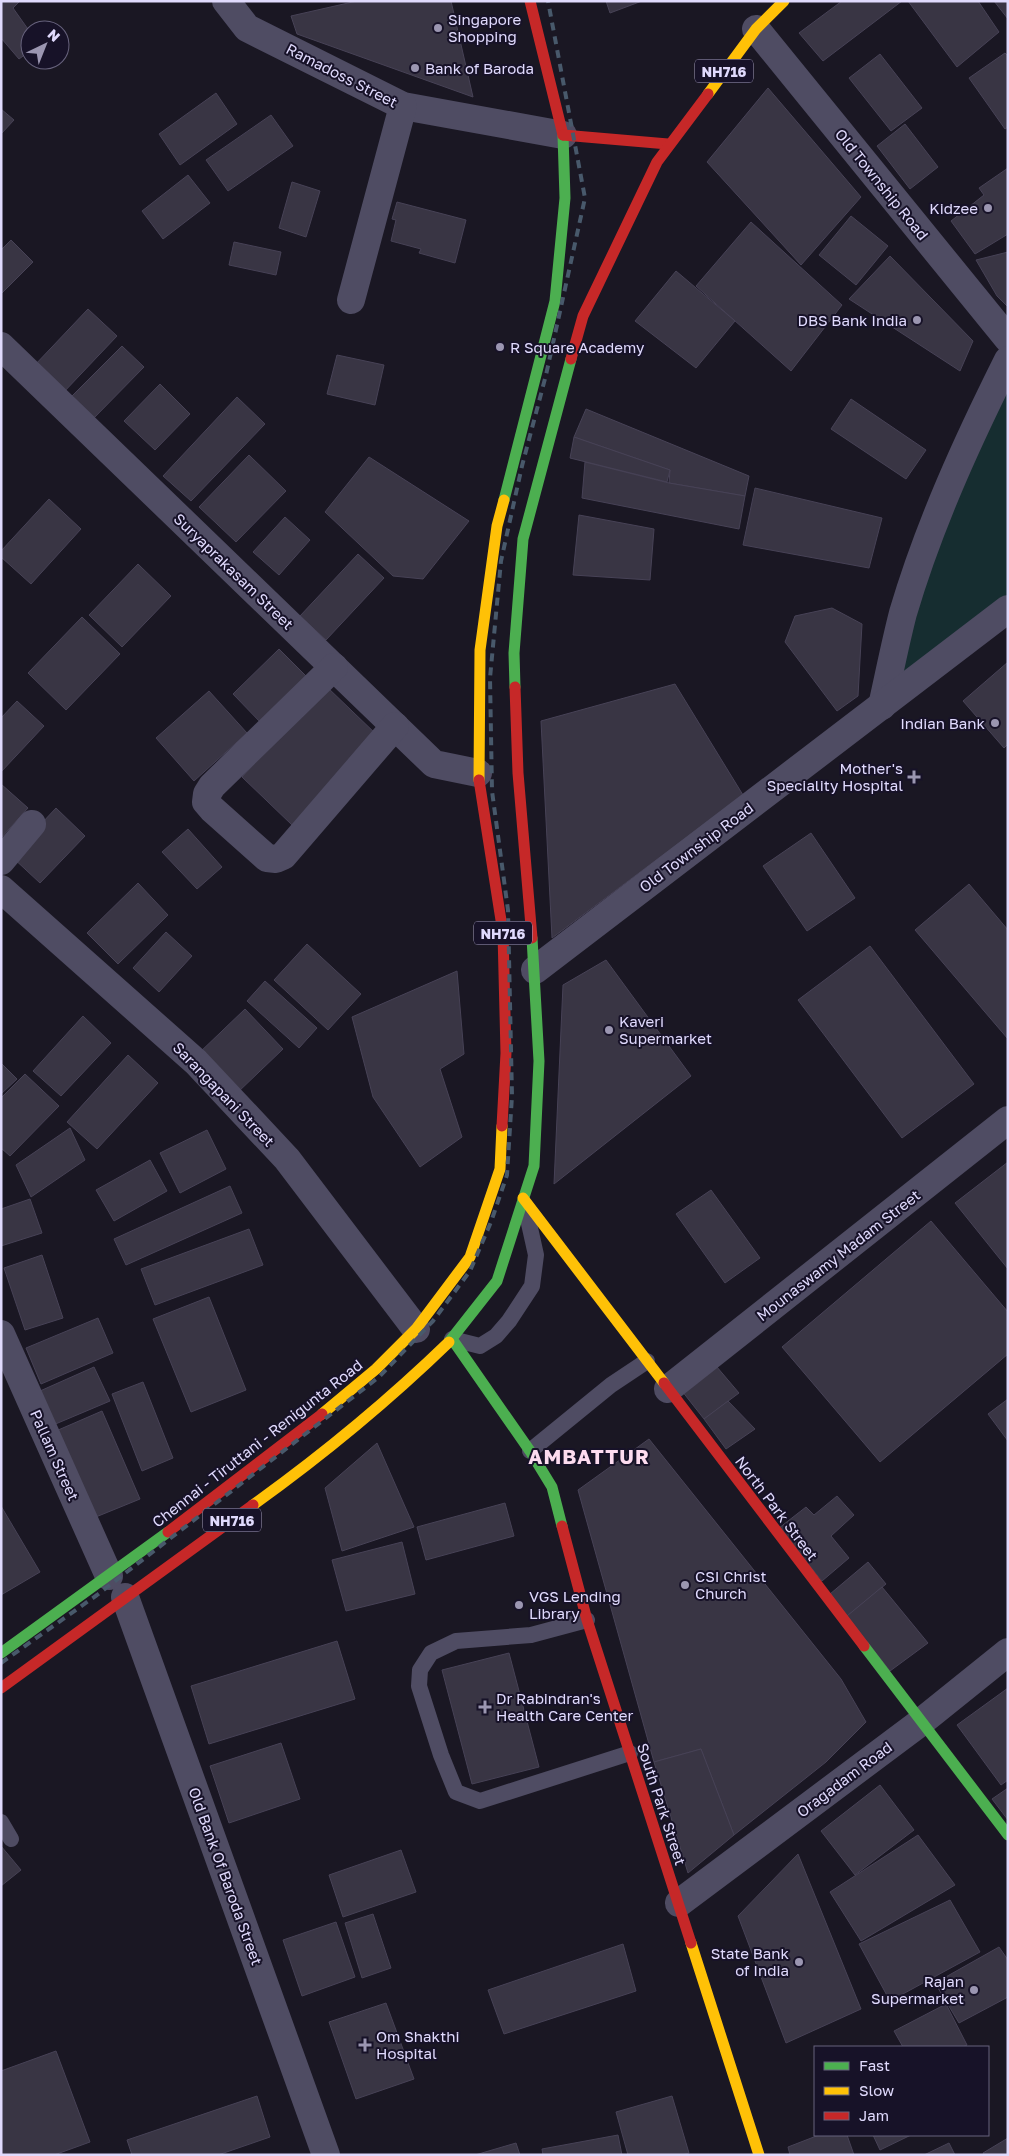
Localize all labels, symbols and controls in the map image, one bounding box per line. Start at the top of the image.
place label: Singapore Shopping [448,10,521,45]
north arrow [20,20,70,70]
marker: Singapore Shopping [432,22,444,34]
text: N [45,25,64,45]
street label: Ramadoss Street [283,39,401,111]
place label: Bank of Baroda [425,59,534,77]
road number: NH716 [695,59,753,82]
marker: Bank of Baroda [409,62,421,74]
street label: Old Township Road [832,125,932,243]
place label: Kidzee [929,199,978,217]
marker: Kidzee [982,202,994,214]
place label: DBS Bank India [797,311,907,329]
marker: DBS Bank India [911,314,923,326]
place label: R Square Academy [510,338,645,356]
marker: R Square Academy [494,341,506,353]
street label: Suryaprakasam Street [170,509,298,633]
place label: Indian Bank [900,714,986,732]
marker: Indian Bank [989,717,1001,729]
place label: Mother's Speciality Hospital [767,759,903,794]
marker: Mother's Speciality Hospital [907,770,921,784]
street label: Old Township Road [636,798,756,896]
road number: NH716 [474,921,532,944]
place label: Kaveri Supermarket [619,1012,712,1047]
marker: Kaveri Supermarket [603,1024,615,1036]
street label: Sarangapani Street [169,1038,279,1150]
street label: Mounaswamy Madam Street [753,1186,923,1324]
street label: Chennai - Tiruttani - Renigunta Road [148,1355,366,1531]
street label: Pallam Street [27,1407,83,1503]
district label: AMBATTUR [528,1444,650,1468]
street label: North Park Street [732,1452,822,1564]
road number: NH716 [203,1508,261,1532]
place label: CSI Christ Church [695,1567,767,1602]
marker: CSI Christ Church [679,1579,691,1591]
place label: VGS Lending Library [529,1587,621,1622]
marker: VGS Lending Library [513,1599,525,1611]
place label: Dr Rabindran's Health Care Center [496,1689,634,1724]
marker: Dr Rabindran's Health Care Center [478,1700,492,1714]
street label: Oragadam Road [793,1737,895,1821]
street label: South Park Street [634,1741,690,1867]
street label: Old Bank Of Baroda Street [185,1785,267,1967]
place label: State Bank of India [711,1944,790,1979]
marker: State Bank of India [793,1956,805,1968]
place label: Rajan Supermarket [871,1972,964,2007]
marker: Rajan Supermarket [968,1984,980,1996]
place label: Om Shakthi Hospital [376,2027,459,2062]
marker: Om Shakthi Hospital [358,2038,372,2052]
legend [814,2046,989,2136]
text: Fast [859,2056,890,2074]
text: Slow [859,2081,894,2099]
text: Jam [859,2106,889,2124]

